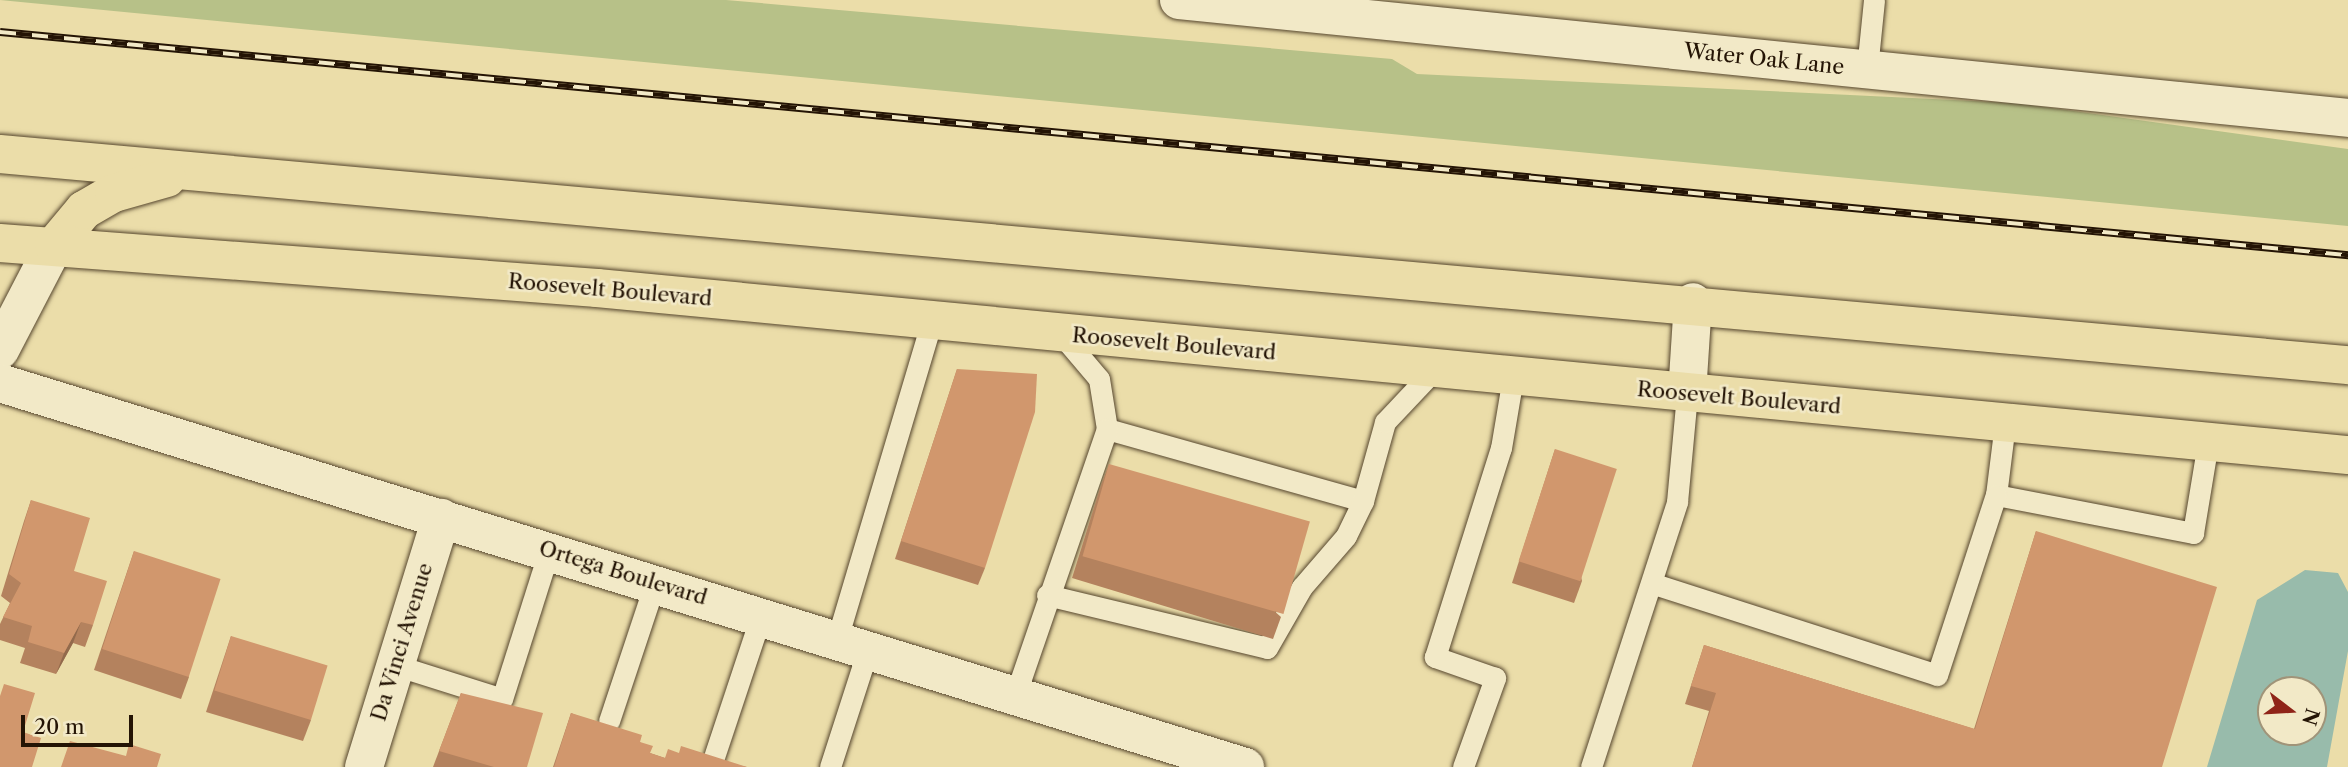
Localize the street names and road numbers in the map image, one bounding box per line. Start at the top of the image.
street label: Water Oak Lane [1682,38,1846,80]
street label: Roosevelt Boulevard [507,269,713,311]
street label: Roosevelt Boulevard [1071,323,1277,365]
street label: Roosevelt Boulevard [1636,377,1842,419]
street label: Ortega Boulevard [536,535,710,611]
street label: Da Vinci Avenue [366,559,438,725]

